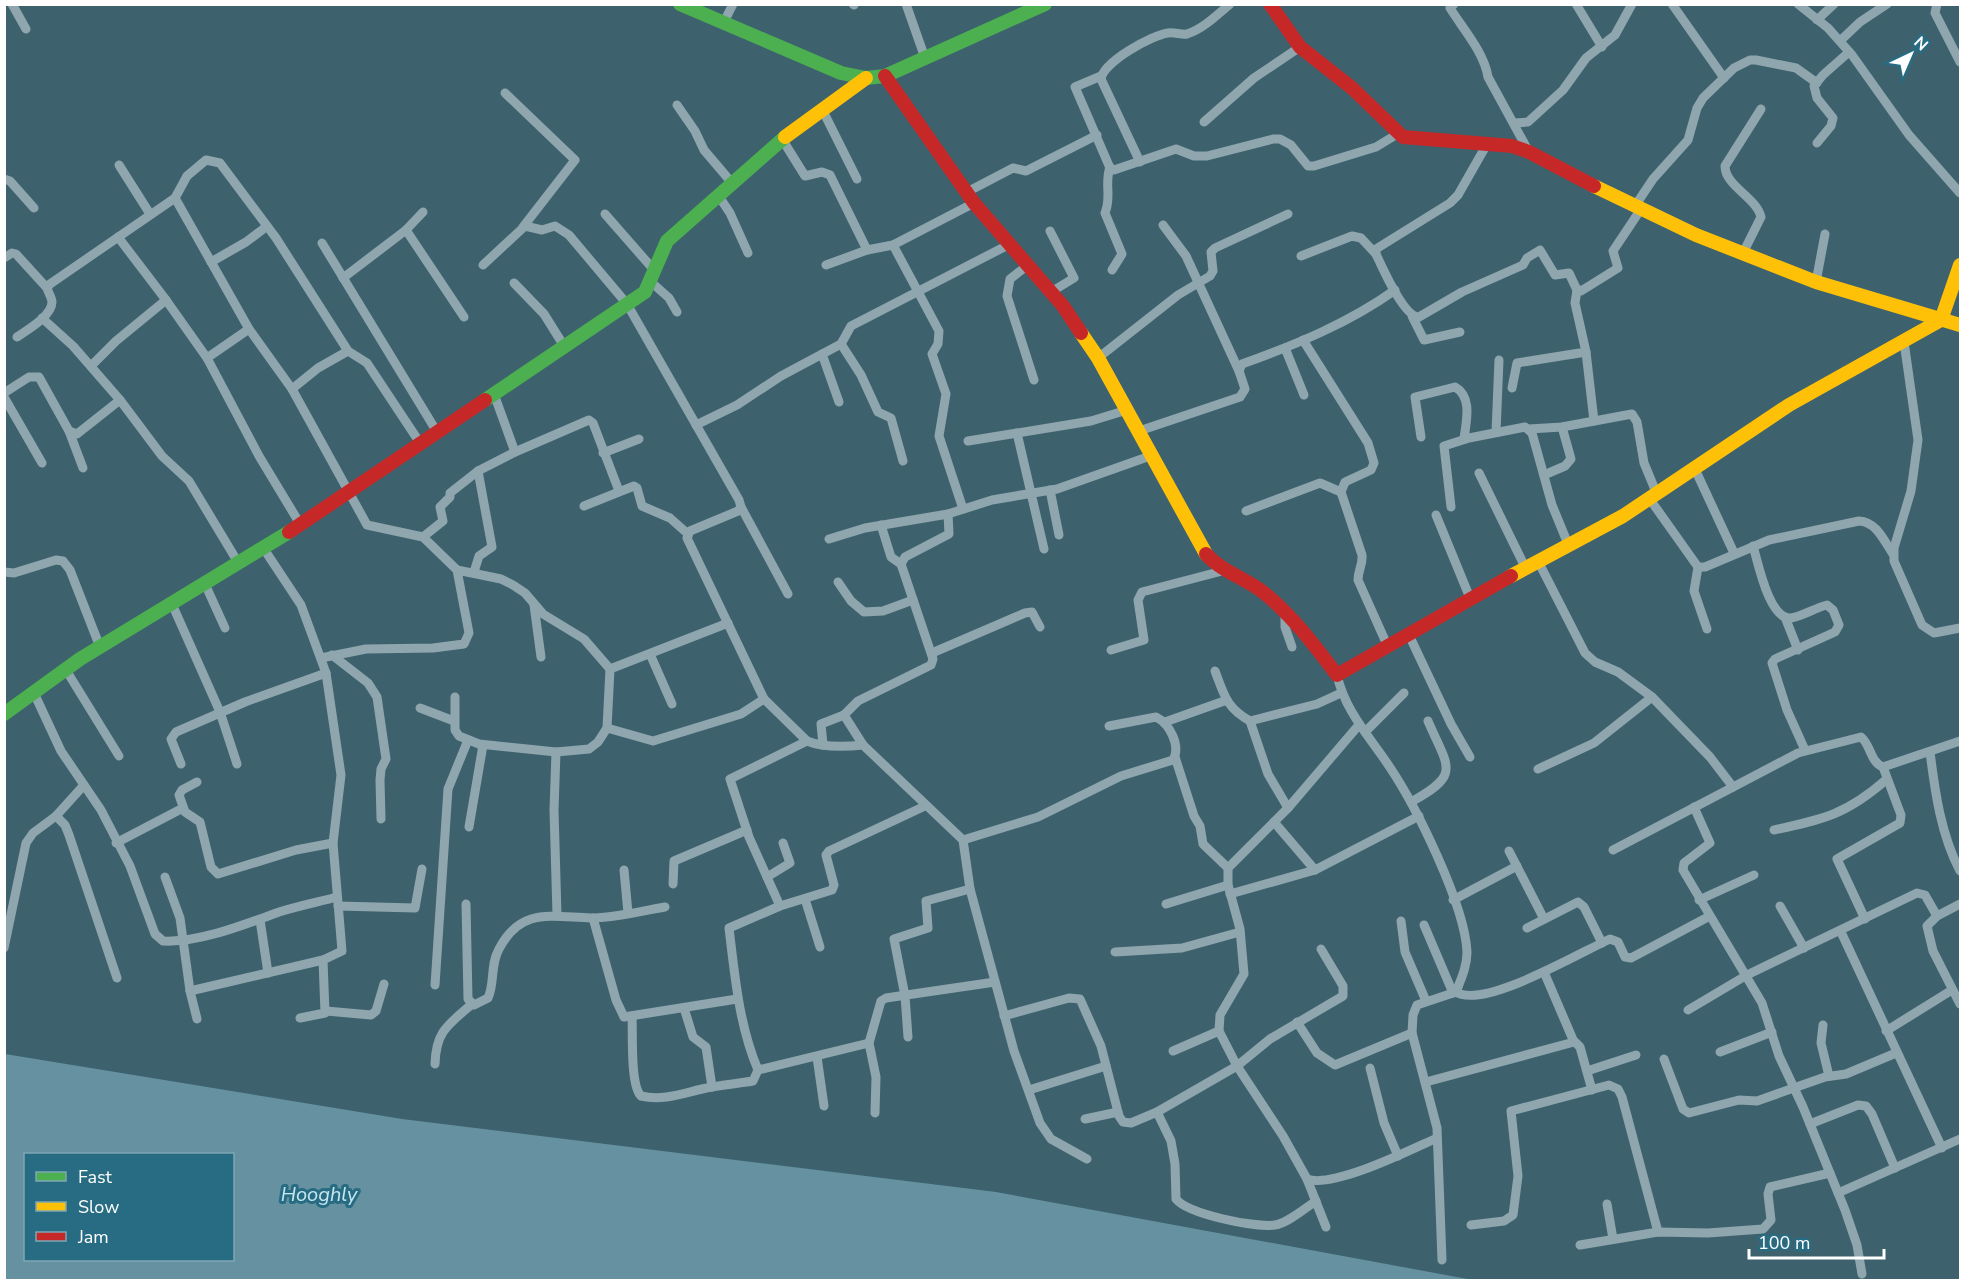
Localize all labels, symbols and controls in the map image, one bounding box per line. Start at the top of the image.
north arrow [1881,24,1941,84]
text: N [1909,32,1933,56]
legend [24,1153,234,1261]
text: Fast [78,1165,113,1189]
water label: Hooghly [281,1181,358,1208]
text: Slow [78,1195,119,1219]
scale bar [1749,1222,1884,1260]
text: Jam [77,1225,109,1249]
text: 100 m [1758,1231,1810,1255]

